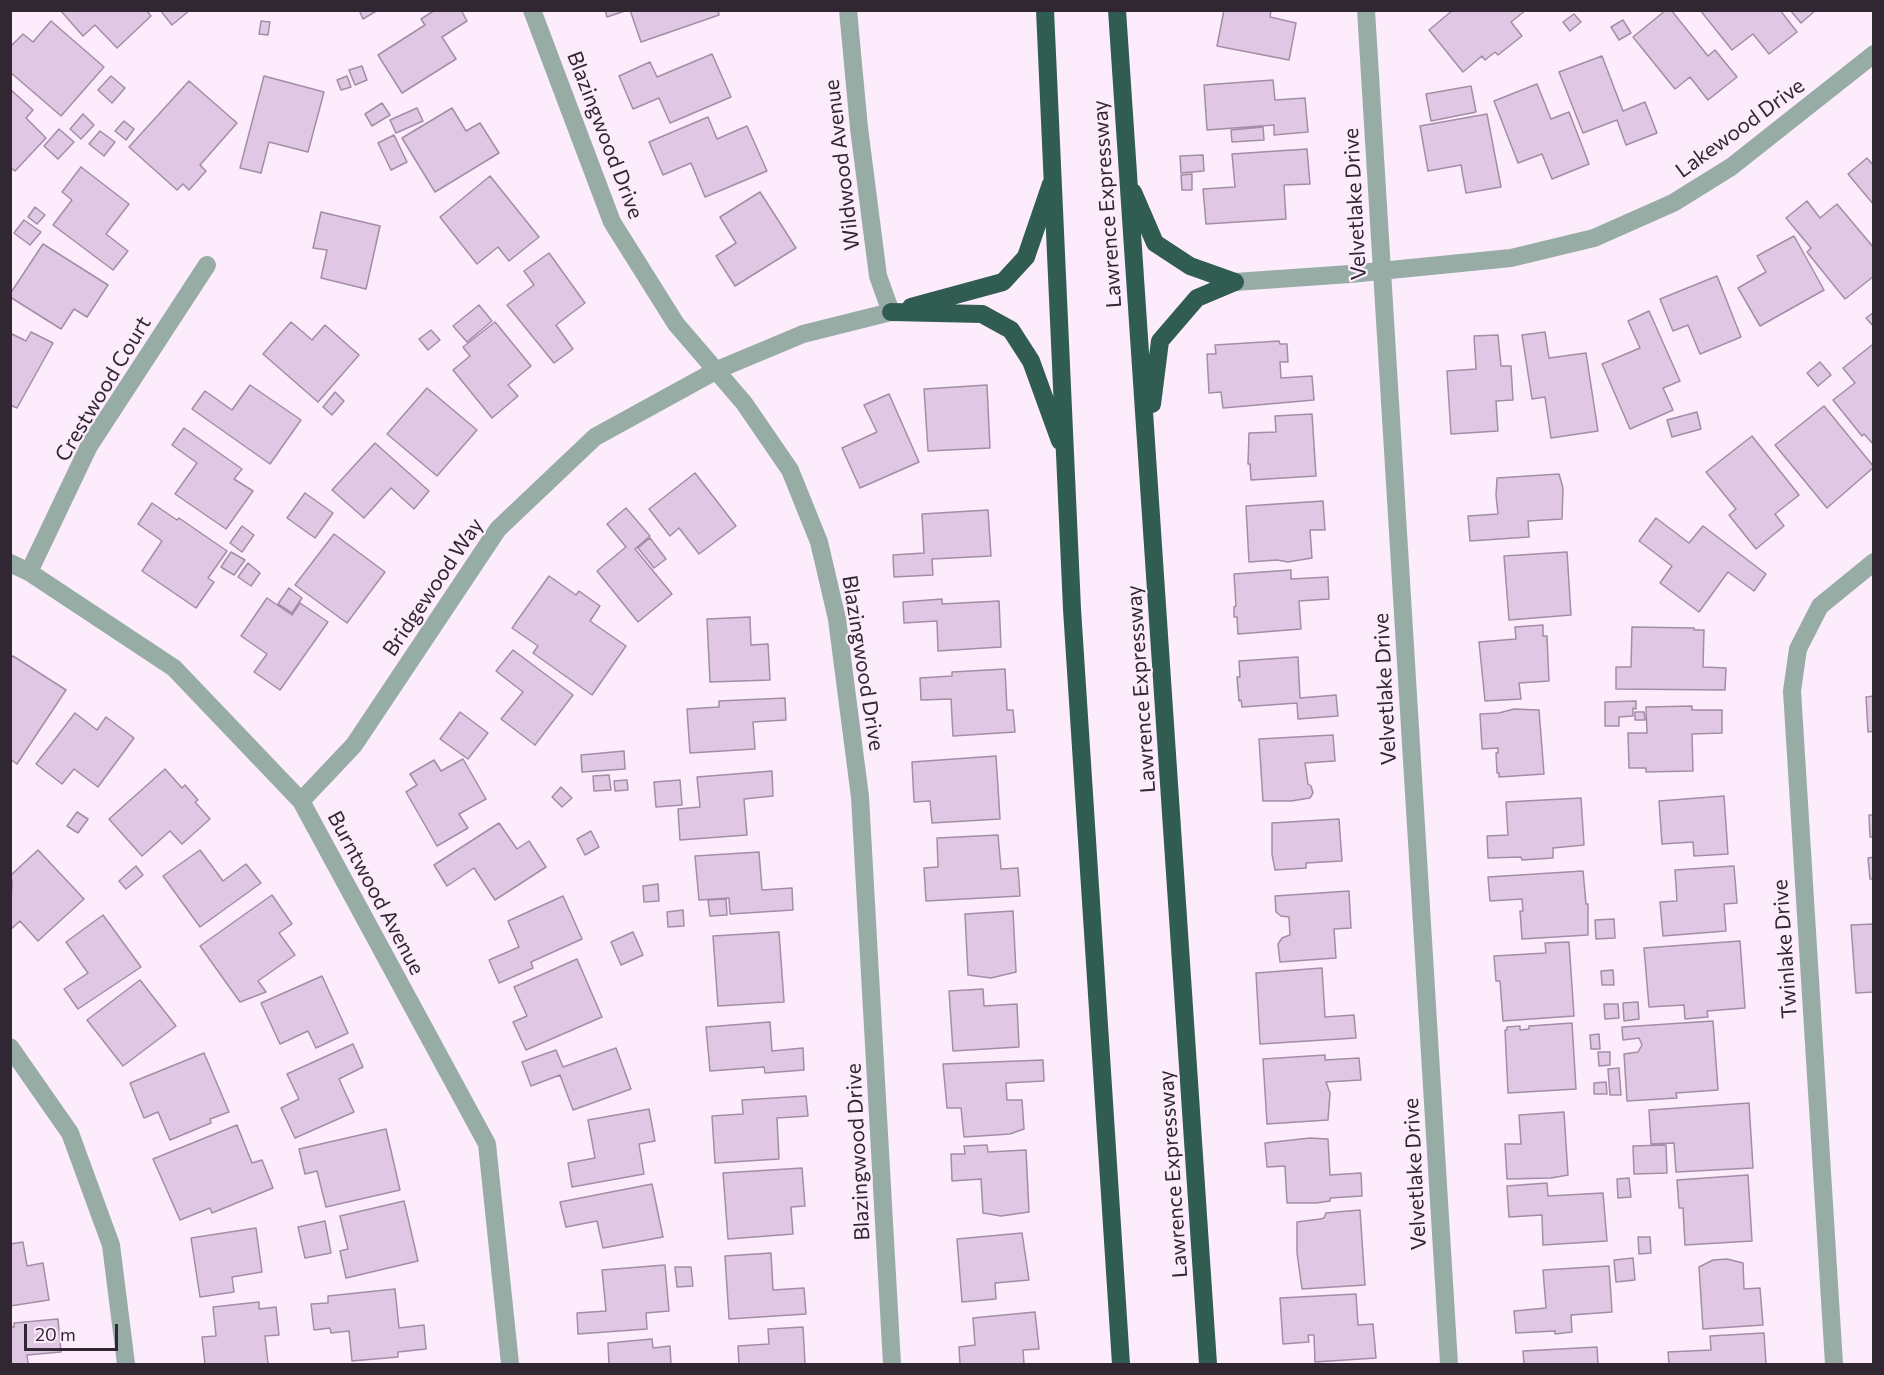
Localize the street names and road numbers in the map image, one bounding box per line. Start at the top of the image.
street label: Blazingwood Drive [561,48,649,222]
street label: Lakewood Drive [1671,73,1809,183]
street label: Wildwood Avenue [819,78,865,252]
street label: Lawrence Expressway [1087,99,1127,309]
street label: Velvetlake Drive [1338,127,1372,281]
street label: Crestwood Court [50,312,156,466]
street label: Bridgewood Way [378,513,488,661]
street label: Blazingwood Drive [837,573,889,753]
street label: Lawrence Expressway [1121,584,1161,794]
street label: Velvetlake Drive [1368,612,1402,766]
street label: Burntwood Avenue [322,807,430,979]
street label: Twinlake Drive [1768,879,1802,1019]
street label: Blazingwood Drive [841,1063,875,1241]
street label: Lawrence Expressway [1153,1069,1193,1279]
street label: Velvetlake Drive [1398,1097,1432,1251]

